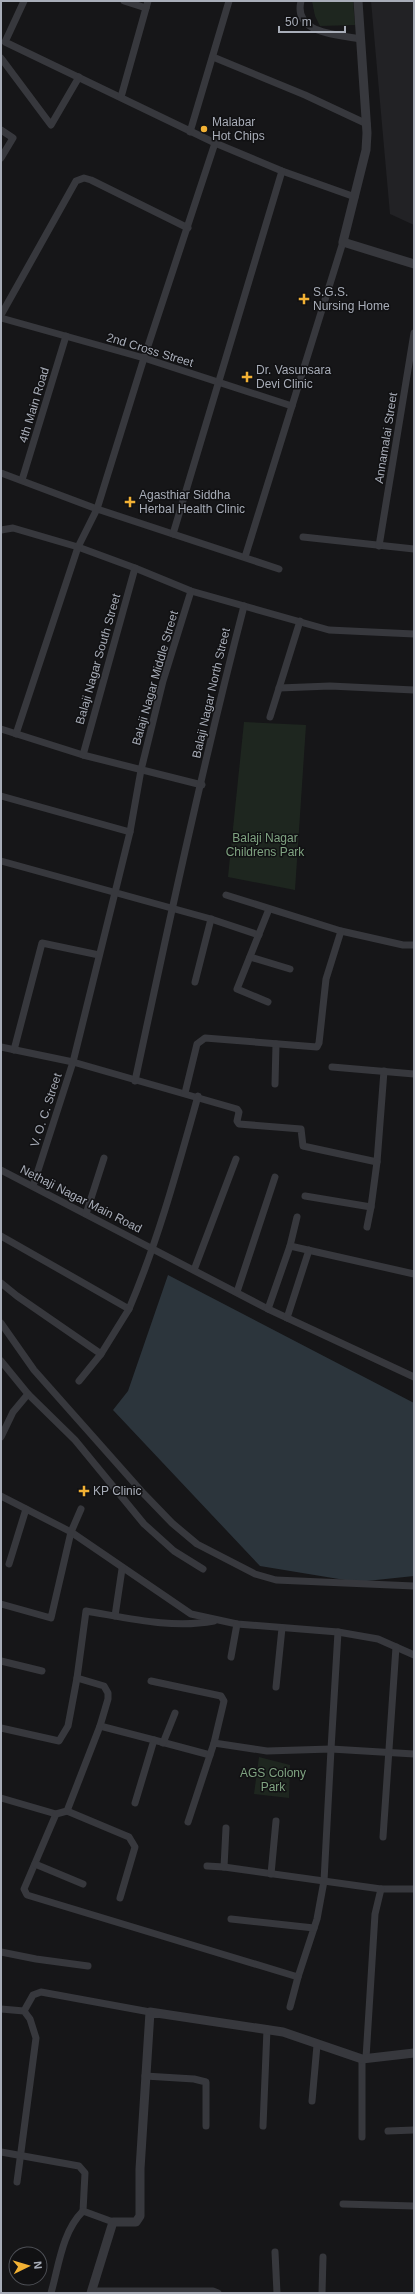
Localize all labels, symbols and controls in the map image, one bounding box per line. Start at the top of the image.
scale bar [279,8,345,34]
text: 50 m [285,15,312,29]
place label: Malabar Hot Chips [212,115,265,143]
marker: Malabar Hot Chips [199,124,209,134]
place label: S.G.S. Nursing Home [313,285,390,313]
marker: S.G.S. Nursing Home [298,293,310,305]
street label: 2nd Cross Street [105,330,196,370]
place label: Dr. Vasunsara Devi Clinic [256,363,331,391]
street label: 4th Main Road [16,366,52,444]
marker: Dr. Vasunsara Devi Clinic [241,371,253,383]
street label: Annamalai Street [372,391,400,485]
place label: Agasthiar Siddha Herbal Health Clinic [139,488,245,516]
marker: Agasthiar Siddha Herbal Health Clinic [124,496,136,508]
street label: Balaji Nagar South Street [73,591,124,726]
street label: Balaji Nagar Middle Street [129,608,181,747]
street label: Balaji Nagar North Street [189,626,233,760]
park label: Balaji Nagar Childrens Park [226,831,305,859]
street label: V. O. C. Street [27,1071,65,1149]
street label: Nethaji Nagar Main Road [18,1162,144,1236]
place label: KP Clinic [93,1484,141,1498]
marker: KP Clinic [78,1485,90,1497]
park label: AGS Colony Park [240,1766,306,1794]
north arrow [8,2246,48,2286]
text: N [32,2261,44,2270]

